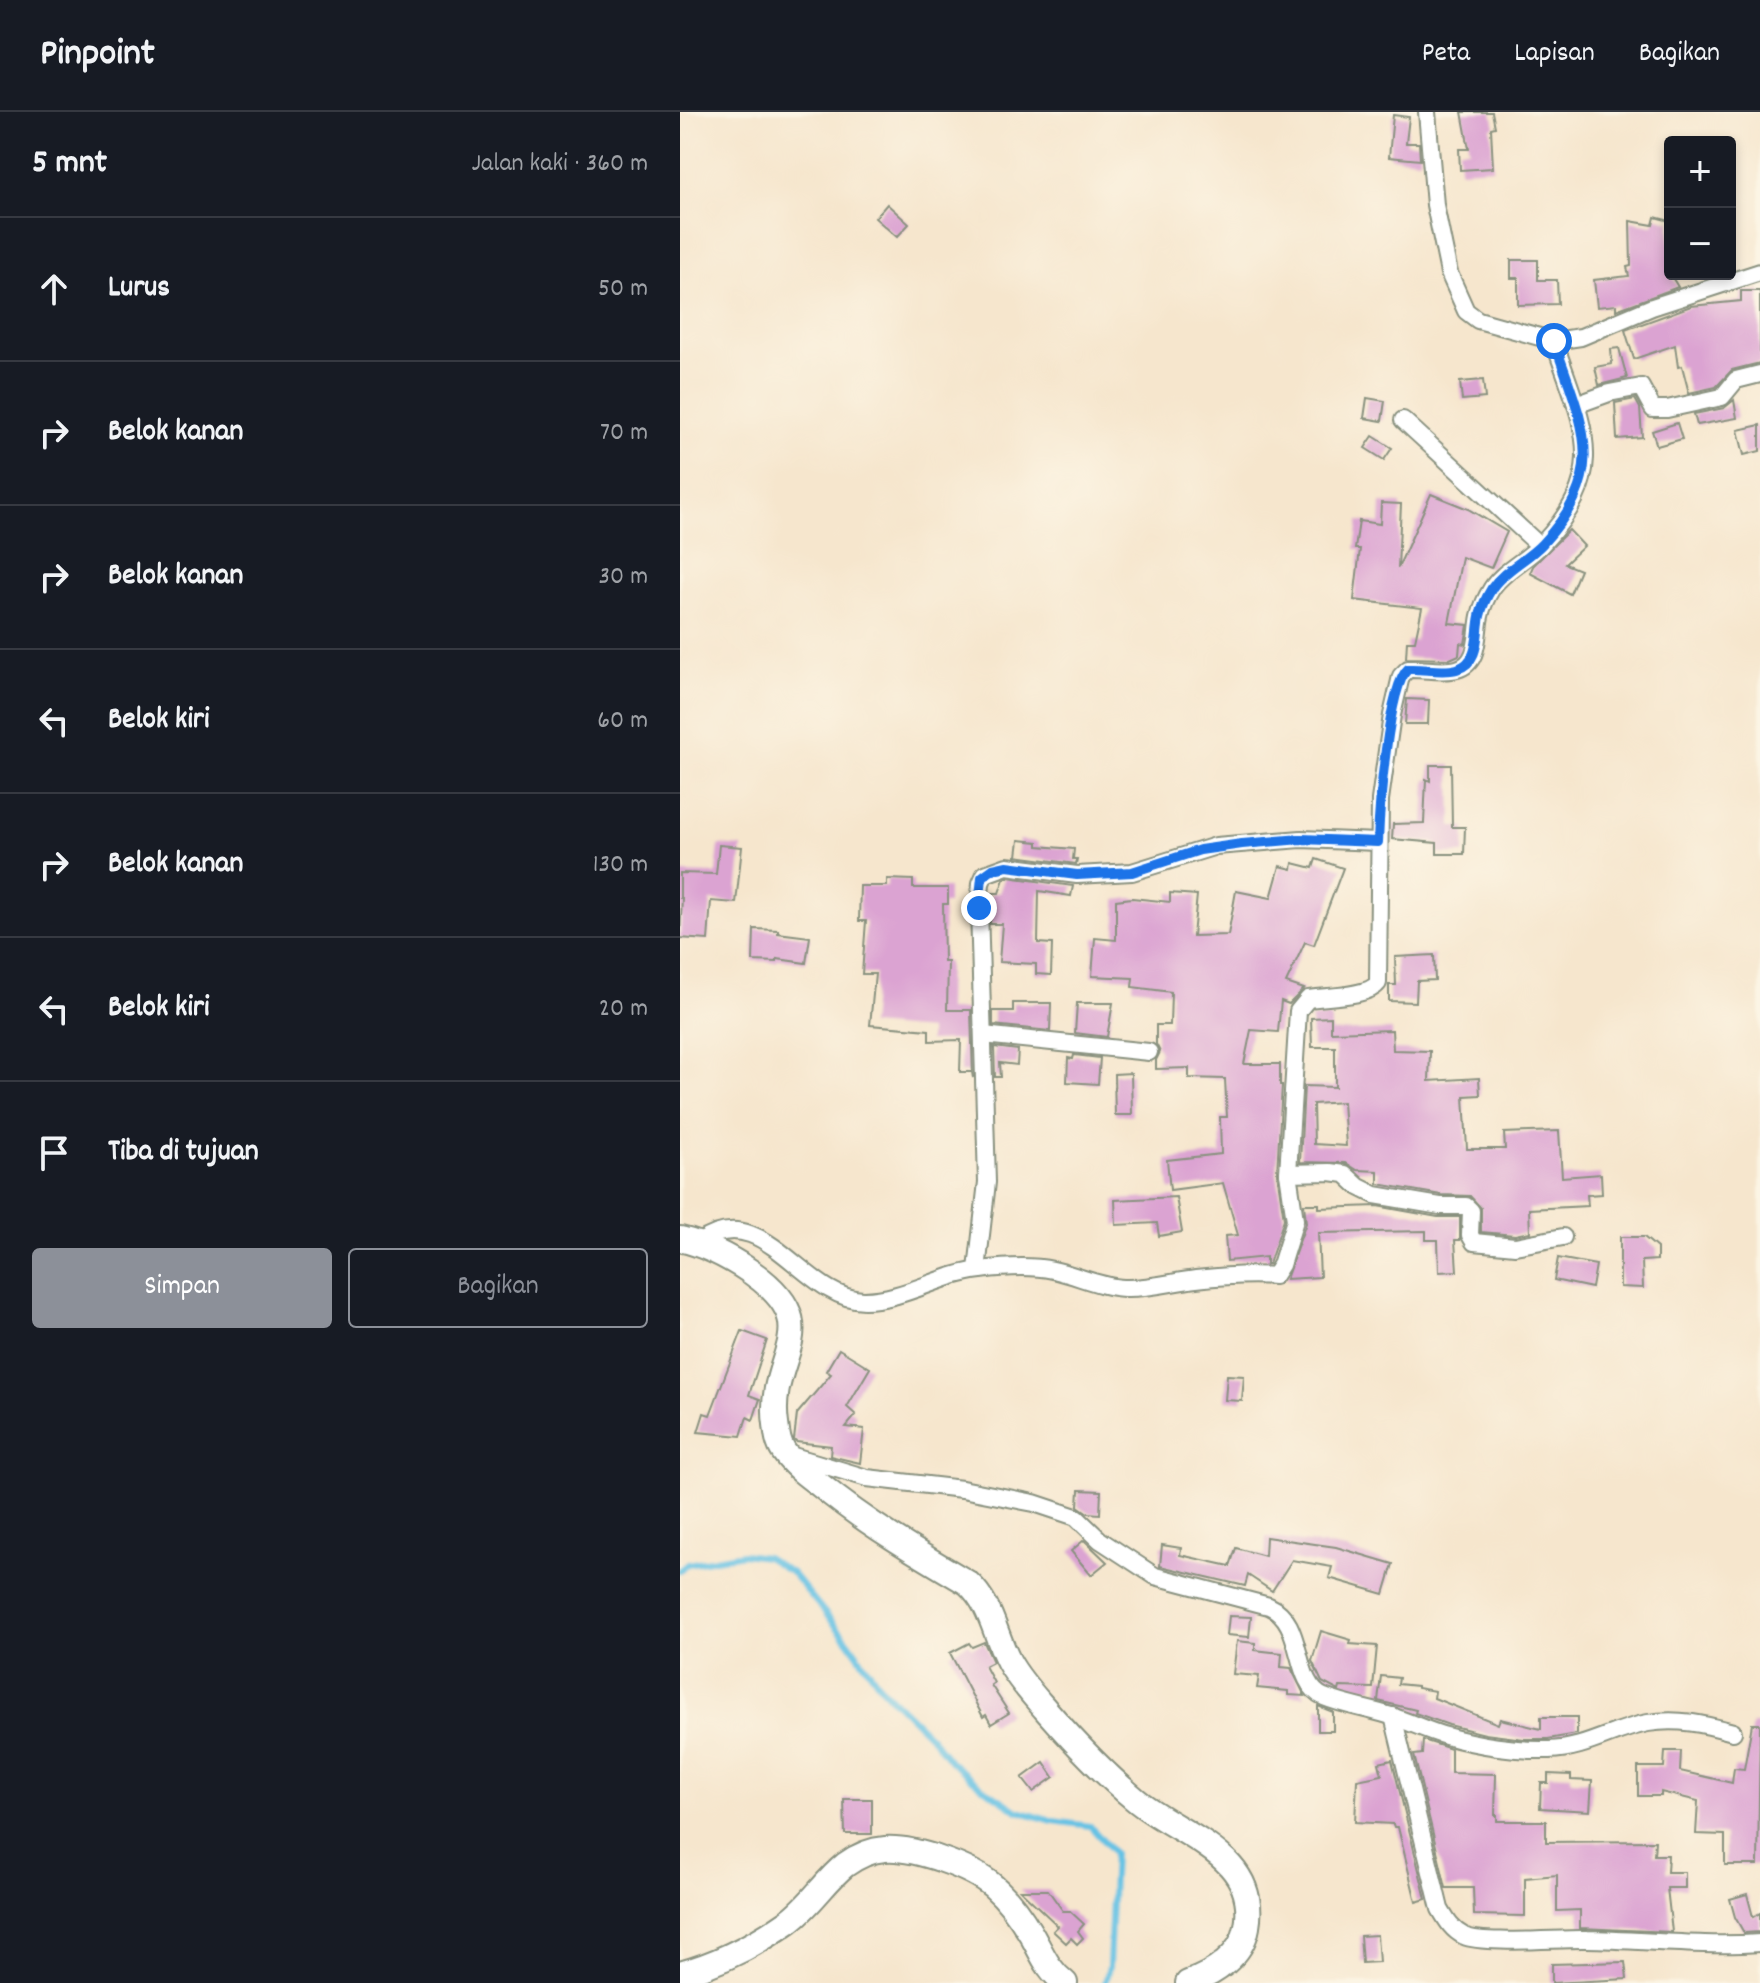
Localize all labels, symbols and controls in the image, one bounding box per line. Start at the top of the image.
text: Pinpoint [40,28,155,83]
text: Peta [1422,35,1470,75]
text: Lapisan [1514,35,1595,75]
text: Bagikan [1639,35,1720,75]
map controls [1664,136,1736,280]
button: + [1664,136,1736,208]
text: 5 mnt [32,140,107,189]
text: Jalan kaki · 360 m [472,146,648,183]
button: − [1664,208,1736,280]
icon: ahead [32,267,76,311]
text: Lurus [108,268,170,311]
text: 50 m [598,271,648,308]
route start [1536,323,1572,359]
icon: right [32,411,76,455]
text: Belok kanan [108,412,243,455]
text: 70 m [600,415,648,452]
icon: right [32,555,76,599]
text: Belok kanan [108,556,243,599]
text: 30 m [598,559,648,596]
icon: left [32,699,76,743]
text: Belok kiri [108,700,210,743]
text: 60 m [597,703,648,740]
icon: right [32,843,76,887]
text: Belok kanan [108,844,243,887]
text: 130 m [593,847,648,884]
route end [961,890,997,926]
icon: left [32,987,76,1031]
text: Belok kiri [108,988,210,1031]
text: 20 m [599,991,648,1028]
icon: arrive [32,1131,76,1175]
text: Tiba di tujuan [108,1132,259,1175]
button: Simpan [32,1248,332,1328]
button: Bagikan [348,1248,648,1328]

